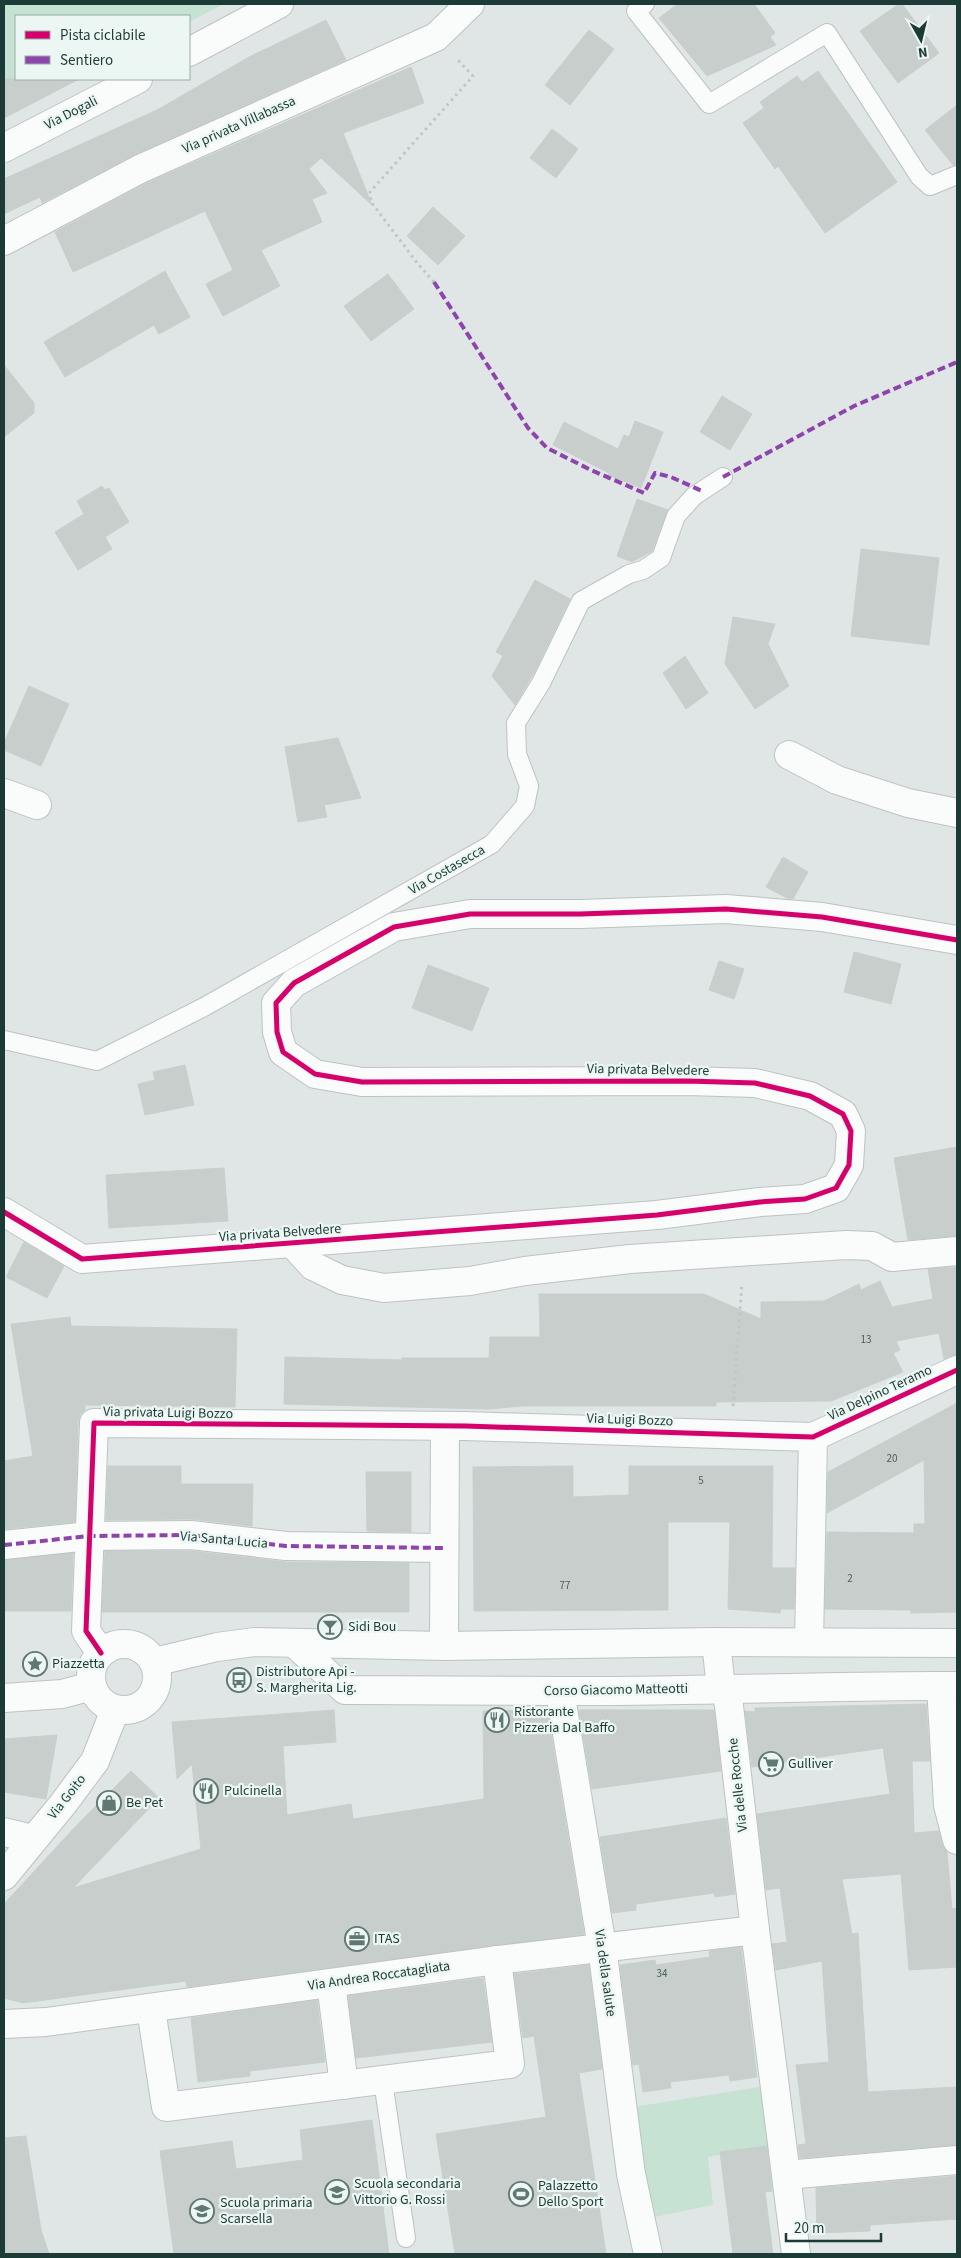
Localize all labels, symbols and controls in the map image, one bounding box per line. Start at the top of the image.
legend [15,15,190,80]
north arrow [896,15,946,65]
text: Pista ciclabile [60,25,145,46]
text: N [917,41,929,62]
text: Sentiero [60,50,113,71]
street label: Via Dogali [41,91,101,135]
street label: Via privata Villabassa [179,91,299,159]
street label: Via Costasecca [405,840,489,900]
street label: Via privata Belvedere [587,1059,709,1081]
street label: Via privata Belvedere [218,1219,342,1247]
house number: 13 [861,1332,871,1347]
street label: Via Delpino Teramo [824,1360,936,1426]
street label: Via privata Luigi Bozzo [103,1402,233,1424]
street label: Via Luigi Bozzo [586,1408,674,1432]
house number: 20 [887,1451,897,1466]
house number: 5 [698,1473,704,1488]
street label: Via Santa Lucia [179,1526,269,1554]
house number: 2 [847,1571,853,1586]
house number: 77 [560,1578,570,1593]
bar icon: Sidi Bou [317,1614,343,1640]
place label: Sidi Bou [348,1617,396,1637]
place icon: Piazzetta [22,1651,48,1677]
place label: Piazzetta [52,1654,105,1674]
place label: Distributore Api - S. Margherita Lig. [256,1662,357,1698]
bus stop icon: Distributore Api - S. Margherita Lig. [226,1667,252,1693]
street label: Corso Giacomo Matteotti [544,1679,688,1701]
place label: Ristorante Pizzeria Dal Baffo [514,1702,615,1738]
restaurant icon: Ristorante Pizzeria Dal Baffo [484,1707,510,1733]
street label: Via delle Rocche [723,1737,753,1833]
supermarket icon: Gulliver [758,1751,784,1777]
place label: Gulliver [788,1754,833,1774]
street label: Via Goito [43,1770,91,1824]
restaurant icon: Pulcinella [193,1778,219,1804]
place label: Pulcinella [224,1781,282,1801]
shop icon: Be Pet [96,1790,122,1816]
place label: Be Pet [126,1793,163,1813]
office icon: ITAS [344,1926,370,1952]
street label: Via della salute [589,1928,621,2018]
place label: ITAS [374,1929,400,1949]
street label: Via Andrea Roccatagliata [307,1956,451,1996]
house number: 34 [657,1966,668,1981]
place label: Scuola secondaria Vittorio G. Rossi [354,2174,461,2210]
place label: Palazzetto Dello Sport [538,2176,604,2212]
school or university icon: Scuola secondaria Vittorio G. Rossi [324,2179,350,2205]
sports icon: Palazzetto Dello Sport [508,2181,534,2207]
place label: Scuola primaria Scarsella [220,2193,313,2229]
school or university icon: Scuola primaria Scarsella [189,2198,215,2224]
scale bar [786,2210,881,2242]
text: 20 m [794,2218,824,2239]

